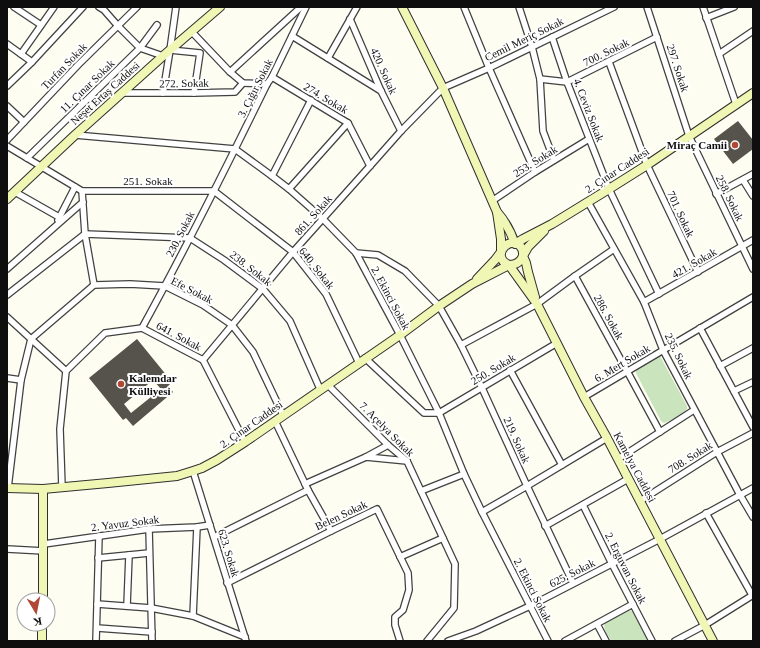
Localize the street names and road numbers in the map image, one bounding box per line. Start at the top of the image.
street label: Cemil Meriç Sokak [483,15,566,63]
street label: 700. Sokak [581,36,631,68]
street label: Turfan Sokak [39,40,89,92]
street label: 297. Sokak [665,43,692,94]
street label: 420. Sokak [368,46,400,97]
street label: 3. Çığır Sokak [235,56,275,119]
street label: 11. Çınar Sokak [57,57,117,115]
street label: Neşet Ertaş Caddesi [68,59,142,127]
street label: 272. Sokak [159,77,209,89]
street label: 4. Ceviz Sokak [571,77,607,144]
street label: 274. Sokak [302,80,351,116]
street label: 253. Sokak [511,143,560,179]
street label: 2. Çınar Caddesi [583,145,651,195]
street label: 258. Sokak [714,173,746,223]
street label: 251. Sokak [123,175,173,187]
street label: 701. Sokak [665,189,697,239]
street label: 861. Sokak [292,192,334,237]
street label: 230. Sokak [163,209,197,259]
street label: 640. Sokak [297,245,337,292]
street label: 421. Sokak [670,245,719,281]
street label: 238. Sokak [228,248,275,288]
street label: 2. Ekinci Sokak [369,264,413,332]
street label: Efe Sokak [169,274,215,306]
street label: 286. Sokak [592,292,626,342]
street label: 641. Sokak [154,319,204,353]
street label: 235. Sokak [663,331,695,381]
street label: 6. Mert Sokak [592,341,652,384]
street label: 250. Sokak [469,351,518,387]
street label: 2. Çınar Caddesi [217,398,285,450]
street label: 7. Açelya Sokak [357,399,417,459]
street label: 219. Sokak [501,415,533,466]
street label: Kamelya Caddesi [611,430,659,504]
street label: 708. Sokak [666,439,715,475]
street label: Belen Sokak [313,498,369,532]
street label: 2. Yavuz Sokak [90,513,160,533]
street label: 623. Sokak [216,528,242,579]
street label: 2. Erguvan Sokak [603,530,649,606]
street label: 2. Ekinci Sokak [512,556,554,624]
street label: 625. Sokak [547,556,597,590]

